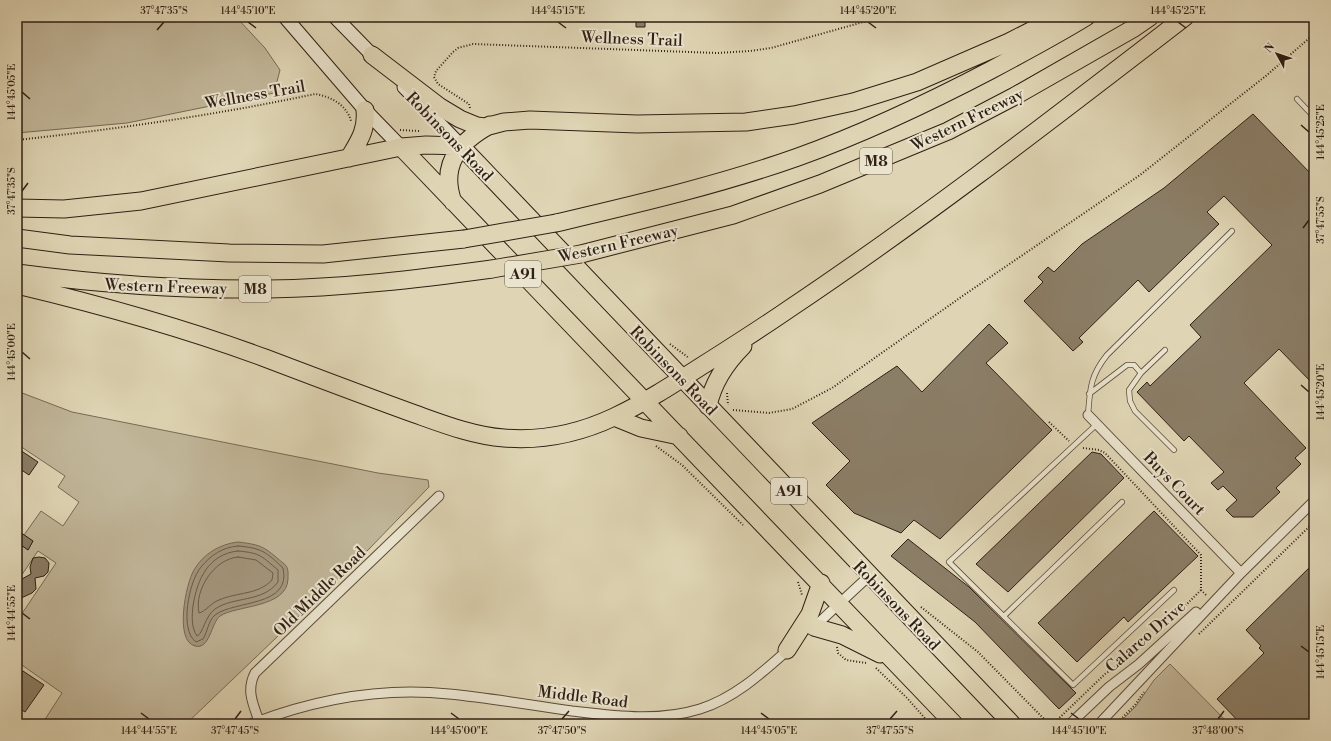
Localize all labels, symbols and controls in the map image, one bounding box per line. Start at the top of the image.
text: 37°47'35"S [140,5,188,17]
text: 144°45'10"E [221,5,275,17]
text: 144°45'15"E [531,5,585,17]
text: 144°45'20"E [840,5,896,17]
text: 144°45'25"E [1150,5,1206,17]
street label: Wellness Trail [580,27,683,51]
north arrow [1257,34,1297,74]
text: N [1262,40,1278,56]
text: 144°45'05"E [6,64,18,120]
street label: Wellness Trail [202,76,307,114]
street label: Western Freeway [907,84,1027,156]
street label: Robinsons Road [402,88,497,186]
text: 144°45'25"E [1315,104,1327,160]
road number: M8 [860,148,892,174]
text: 37°47'35"S [6,167,18,215]
text: 37°47'55"S [1315,196,1327,244]
street label: Western Freeway [555,220,680,268]
road number: A91 [505,261,541,287]
street label: Western Freeway [103,275,228,299]
road number: M8 [239,276,271,302]
street label: Robinsons Road [626,322,721,420]
text: 144°45'00"E [6,323,18,381]
text: 144°45'20"E [1315,364,1327,420]
street label: Buys Court [1138,447,1210,520]
road number: A91 [771,478,807,504]
street label: Old Middle Road [269,543,370,641]
street label: Robinsons Road [849,557,944,655]
text: 144°44'55"E [6,585,18,641]
street label: Calarco Drive [1101,596,1190,677]
text: 144°45'15"E [1315,625,1327,679]
street label: Middle Road [537,682,629,712]
text: 144°44'55"E [121,725,177,737]
text: 37°47'45"S [211,725,259,737]
text: 144°45'00"E [430,725,488,737]
text: 37°47'50"S [538,725,587,737]
text: 144°45'05"E [741,725,797,737]
text: 37°47'55"S [866,725,914,737]
text: 144°45'10"E [1052,725,1106,737]
text: 37°48'00"S [1192,725,1244,737]

